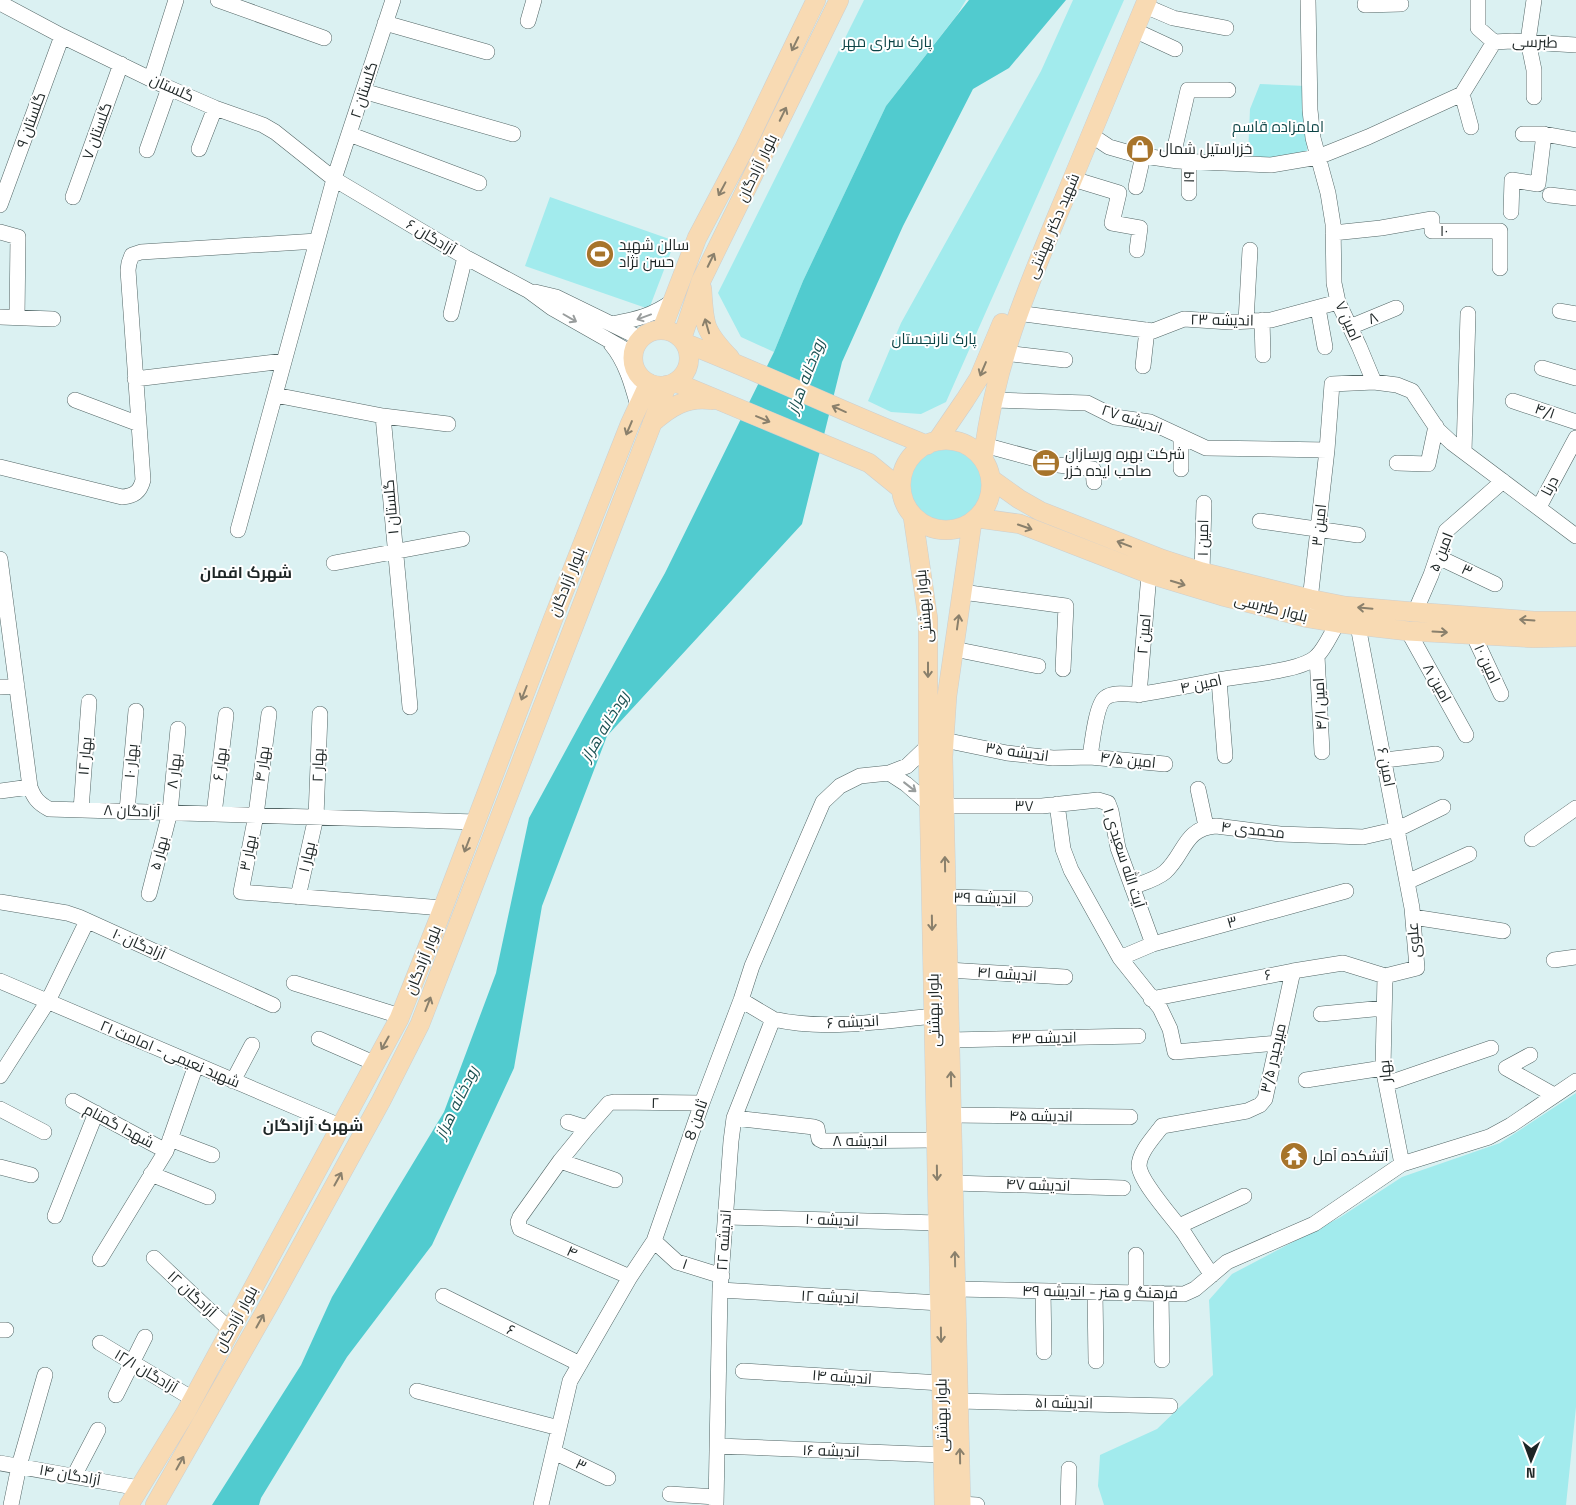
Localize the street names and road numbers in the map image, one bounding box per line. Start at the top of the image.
street label: طبرسی [1512,31,1558,53]
street label: گلستان ۲ [345,59,383,121]
street label: گلستان [147,69,197,107]
street label: گلستان ۹ [12,89,50,151]
street label: گلستان ۷ [77,100,117,162]
street label: بلوار آزادگان [732,131,782,205]
street label: شهید دکتر بهشتی [1022,170,1084,282]
street label: ۱۹ [1179,171,1198,183]
street label: آزادگان ۶ [402,214,460,260]
street label: ۱۰ [1440,221,1448,240]
street label: امین ۷ [1330,298,1366,344]
street label: ۸ [1365,307,1381,328]
street label: اندیشه ۲۳ [1190,309,1254,330]
street label: ۴/۱ [1533,398,1558,423]
street label: اندیشه ۲۷ [1099,400,1165,437]
street label: درنا [1537,473,1563,499]
street label: گلستان ۱ [379,479,403,535]
street label: امین ۳ [1307,503,1331,547]
street label: امین ۱ [1193,519,1213,557]
street label: امین ۵ [1424,529,1458,575]
street label: بلوار آزادگان [544,544,590,620]
street label: ۳ [1459,559,1476,580]
street label: بلوار بهشتی [911,568,937,644]
street label: بلوار طبرسی [1232,589,1310,627]
street label: امین ۲ [1132,613,1156,655]
street label: امین ۱۰ [1469,641,1505,687]
street label: امین ۸ [1418,660,1456,706]
street label: امین ۴ [1178,670,1224,698]
street label: امین ۴/۱ [1309,677,1331,731]
street label: بهار ۱۲ [73,736,97,776]
street label: اندیشه ۳۵ [984,738,1050,765]
street label: بهار ۱۰ [120,743,142,779]
street label: بهار ۴ [250,745,274,783]
street label: بهار ۶ [208,746,232,782]
street label: امین ۶ [1372,746,1400,788]
street label: امین ۴/۵ [1099,747,1157,773]
street label: بهار ۲ [307,748,329,782]
street label: بهار ۸ [162,752,186,790]
street label: ۳۷ [1014,796,1034,815]
street label: آزادگان ۸ [103,800,161,822]
street label: آیت الله سعیدی ۱ [1098,805,1150,911]
street label: محمدی ۴ [1220,817,1286,843]
street label: بهار ۳ [235,833,261,873]
street label: بهار ۵ [145,834,173,872]
street label: بهار ۱ [294,840,320,874]
street label: اندیشه ۳۹ [953,887,1017,908]
street label: ۳ [1224,911,1239,932]
street label: علوی [1402,921,1426,959]
street label: بلوار آزادگان [400,922,446,998]
street label: آزادگان ۱۰ [109,923,169,965]
street label: اندیشه ۴۱ [976,962,1038,985]
street label: ۶ [1263,964,1273,985]
street label: بلوار بهشتی [923,973,945,1047]
street label: اندیشه ۶ [826,1011,880,1032]
street label: شهید نعیمی - امامت ۲۱ [97,1015,243,1093]
street label: میرحیدر ۳/۵ [1255,1021,1290,1095]
street label: اندیشه ۴۳ [1011,1027,1077,1048]
street label: بهار [1374,1059,1396,1084]
street label: ۲ [651,1093,659,1112]
street label: ثامن 8 [680,1097,712,1143]
street label: شهدا گمنام [80,1099,158,1153]
street label: اندیشه ۴۵ [1009,1105,1073,1126]
street label: اندیشه ۸ [833,1131,887,1150]
street label: اندیشه ۴۷ [1005,1174,1071,1195]
street label: اندیشه ۲۲ [712,1209,735,1271]
street label: اندیشه ۱۰ [805,1209,859,1230]
street label: ۴ [564,1241,581,1262]
street label: ۱ [680,1254,690,1273]
street label: آزادگان ۱۲ [163,1266,221,1322]
street label: فرهنگ و هنر - اندیشه ۴۹ [1022,1281,1178,1302]
street label: بلوار آزادگان [210,1282,262,1356]
street label: اندیشه ۱۲ [801,1285,860,1308]
street label: ۶ [504,1319,519,1340]
street label: آزادگان ۱۲/۱ [111,1344,181,1398]
street label: اندیشه ۱۴ [811,1365,873,1388]
street label: بلوار بهشتی [931,1378,953,1452]
street label: اندیشه ۵۱ [1035,1392,1093,1413]
street label: اندیشه ۱۶ [802,1440,860,1461]
street label: ۳ [572,1454,590,1475]
street label: آزادگان ۱۴ [38,1460,102,1490]

